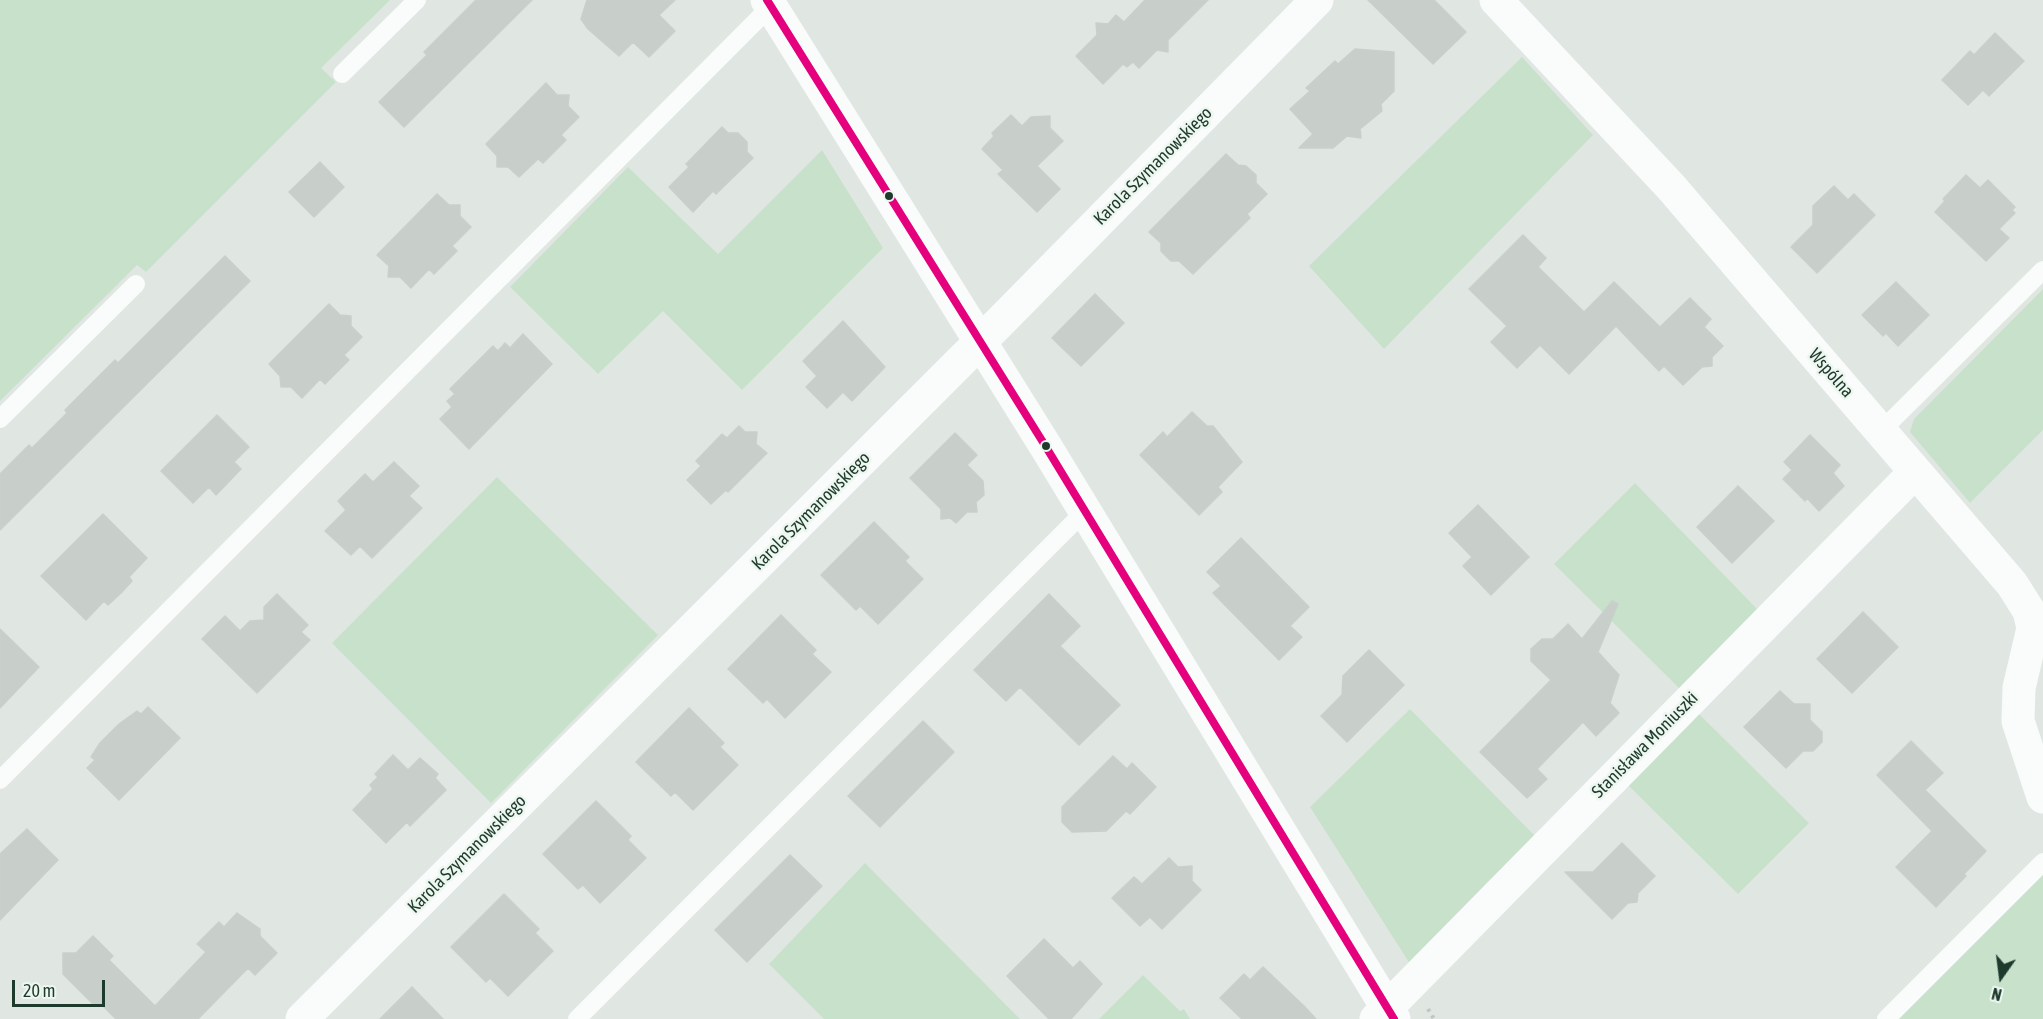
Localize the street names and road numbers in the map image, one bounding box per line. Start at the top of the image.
street label: Karola Szymanowskiego [1089,102,1217,230]
street label: Wspólna [1804,344,1858,402]
street label: Karola Szymanowskiego [747,447,875,575]
street label: Stanisława Moniuszki [1587,687,1703,803]
street label: Karola Szymanowskiego [403,790,531,918]

